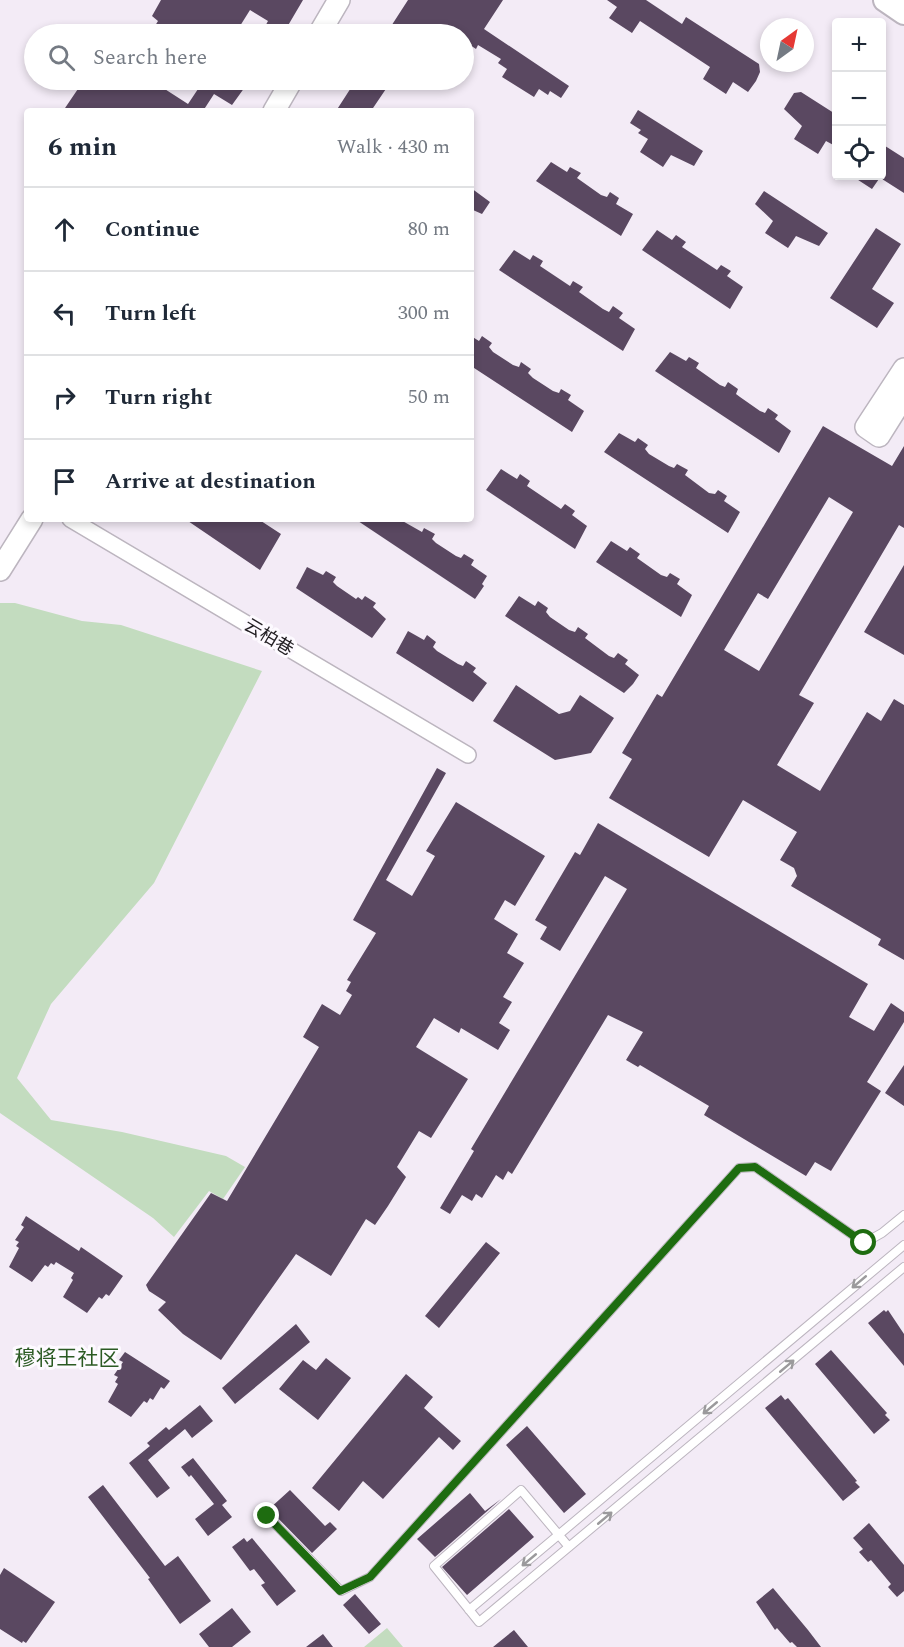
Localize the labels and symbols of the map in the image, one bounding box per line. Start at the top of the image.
north arrow [760,18,814,72]
street label: 云柏巷 [239,612,299,663]
route start [850,1229,876,1255]
one-way arrow [851,1276,867,1289]
district label: 穆将王社区 [15,1343,120,1375]
one-way arrow [779,1359,795,1372]
one-way arrow [703,1401,718,1415]
route end [253,1502,279,1528]
one-way arrow [597,1511,613,1524]
one-way arrow [521,1554,537,1567]

